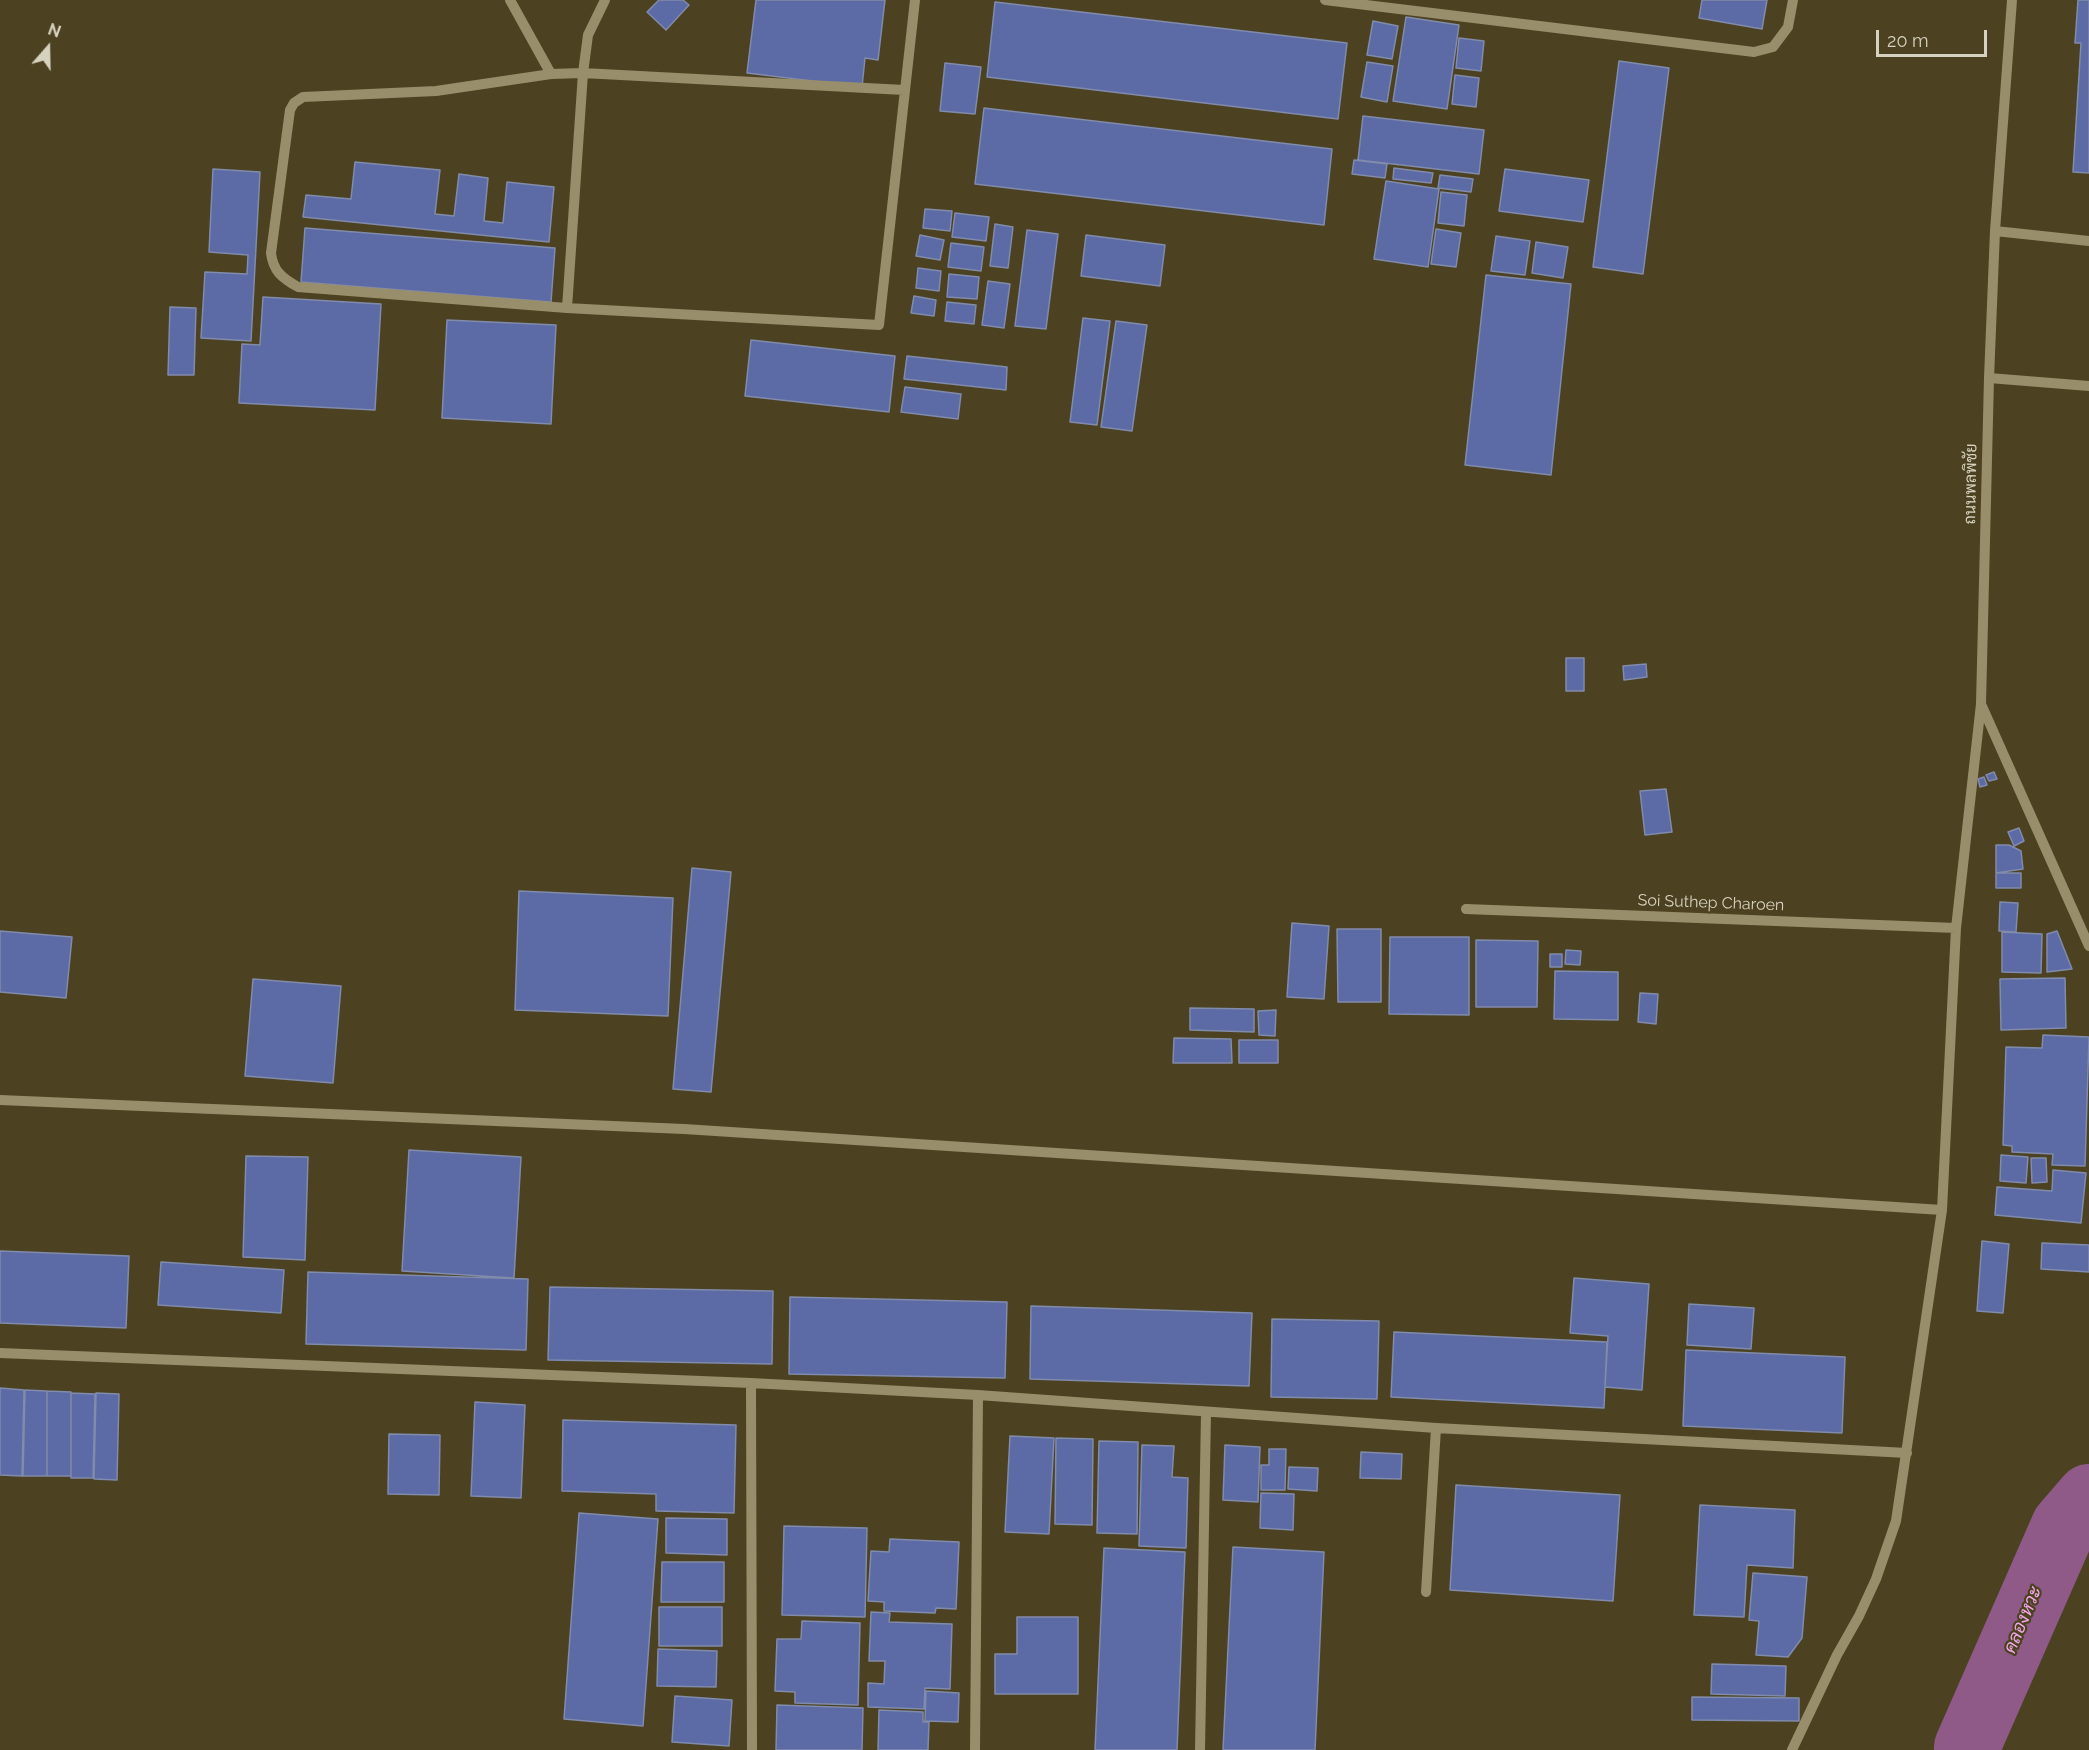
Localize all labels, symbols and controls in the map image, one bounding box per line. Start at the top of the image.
north arrow [18,18,78,78]
scale bar [1879,18,1990,56]
text: N [45,20,63,42]
text: 20 m [1887,30,1929,51]
street label: ถนนพลพิชัย [1961,443,1981,525]
street label: Soi Suthep Charoen [1637,891,1785,915]
water label: คลองหวะ [1999,1583,2047,1657]

